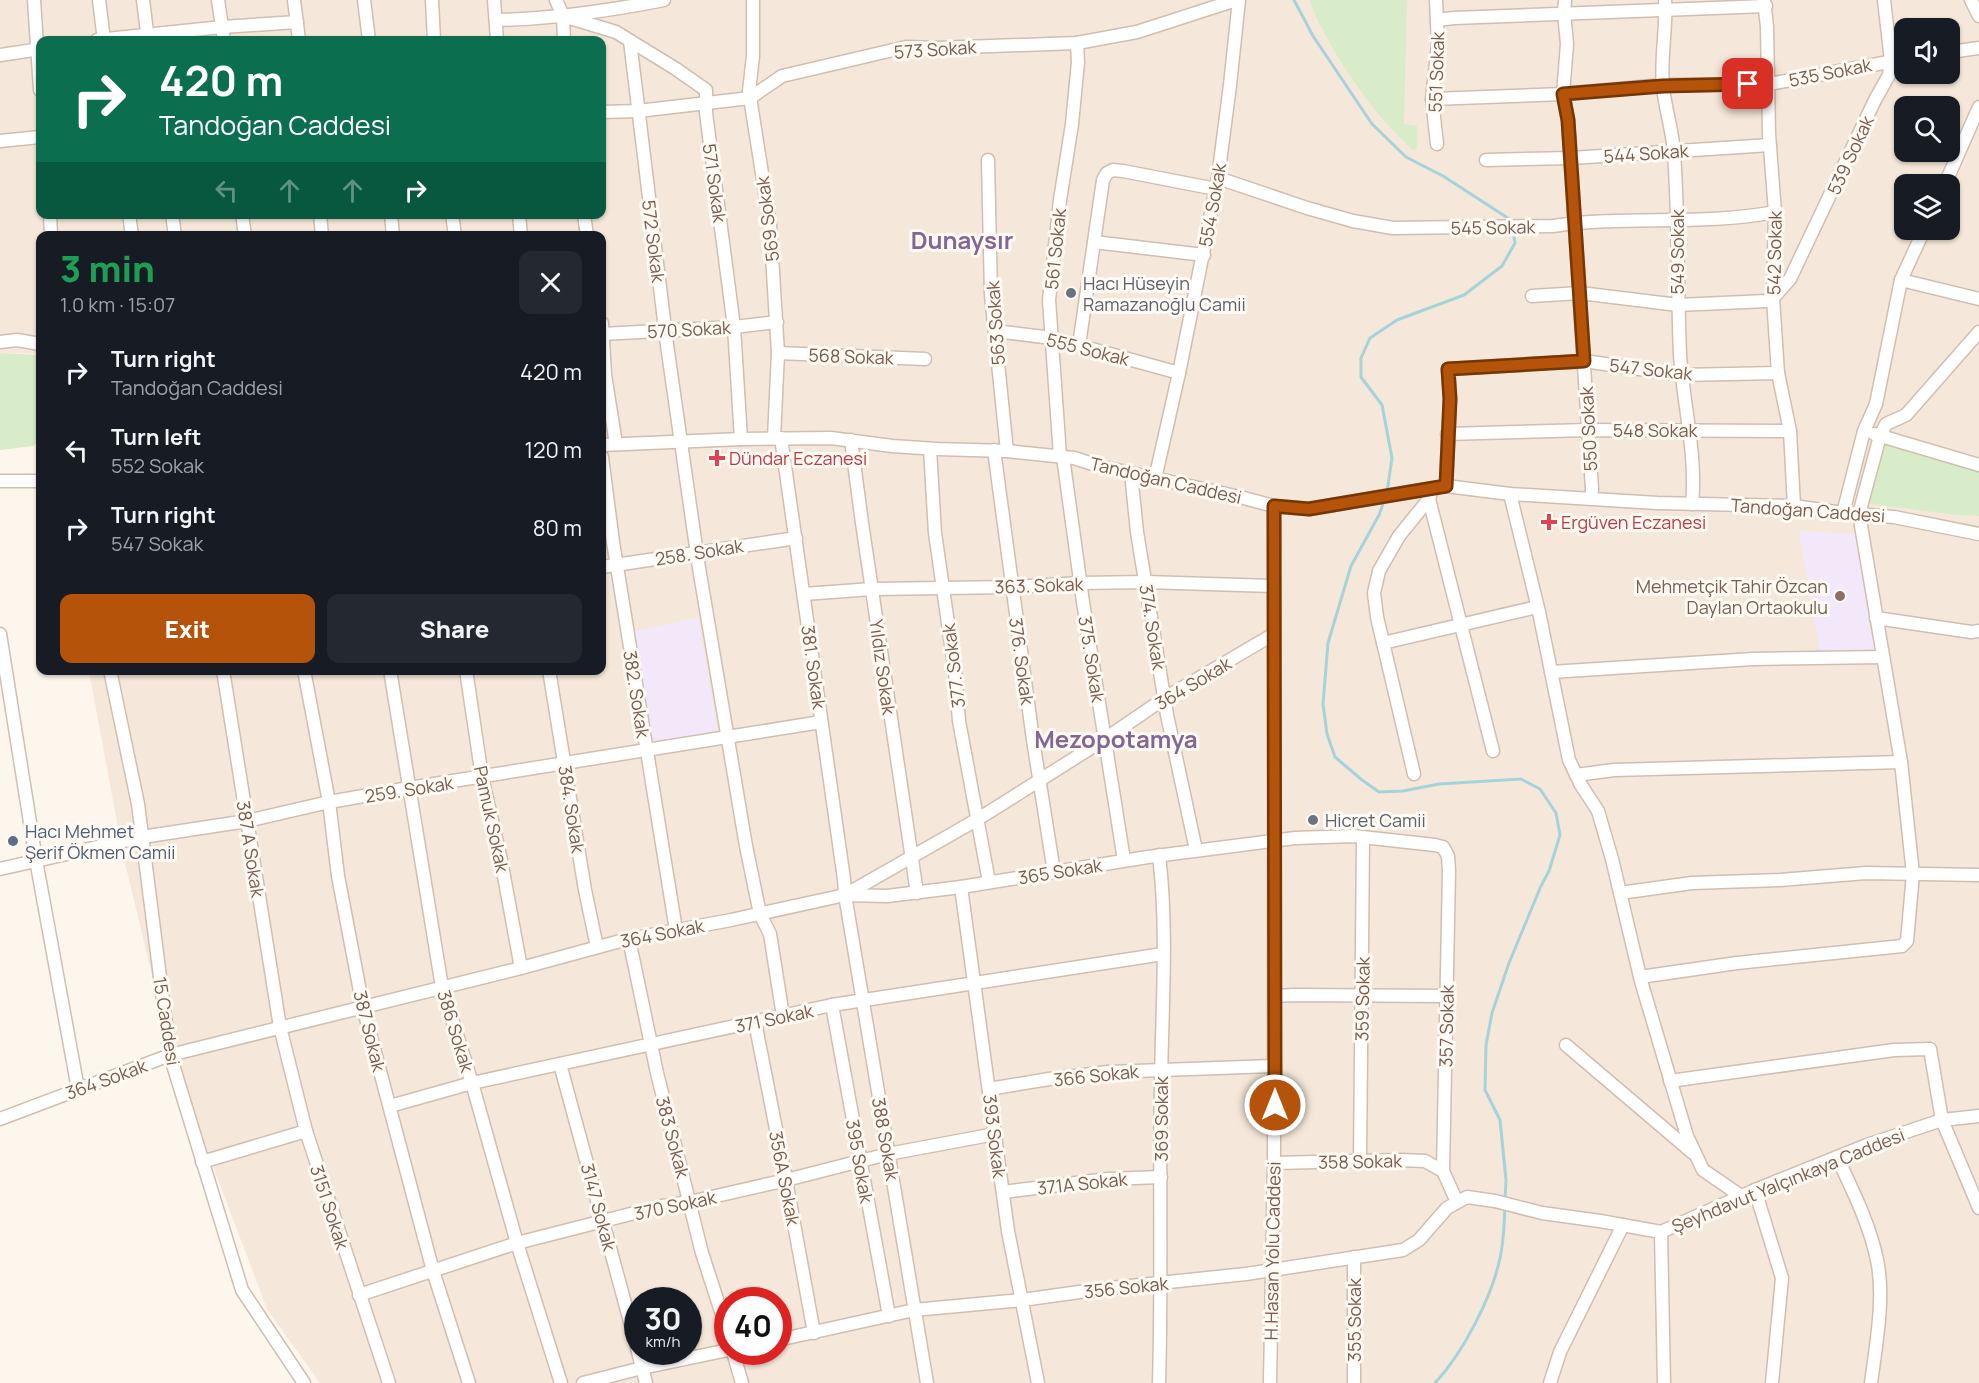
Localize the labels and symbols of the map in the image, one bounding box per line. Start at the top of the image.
street label: 551 Sokak [1423,30,1449,113]
street label: 573 Sokak [893,34,978,64]
street label: 535 Sokak [1787,52,1875,92]
pin [1722,58,1773,109]
street label: 539 Sokak [1821,111,1879,198]
street label: 544 Sokak [1603,138,1690,168]
street label: 571 Sokak [698,142,733,225]
street label: 554 Sokak [1193,160,1231,249]
street label: 569 Sokak [750,174,784,263]
street label: 572 Sokak [637,198,671,285]
street label: 561 Sokak [1039,206,1071,291]
street label: 549 Sokak [1665,208,1689,295]
street label: 542 Sokak [1761,209,1787,295]
street label: 545 Sokak [1450,214,1537,240]
district label: Dunaysır [911,223,1013,256]
place label: Hacı Hüseyin Ramazanoğlu Camii [1083,271,1246,316]
street label: 563 Sokak [980,279,1010,366]
marker: Hacı Hüseyin Ramazanoğlu Camii [1064,286,1078,300]
street label: 570 Sokak [647,315,732,343]
street label: 555 Sokak [1044,327,1133,371]
street label: 568 Sokak [808,343,895,370]
street label: 547 Sokak [1608,353,1695,385]
street label: 550 Sokak [1574,385,1602,472]
street label: 548 Sokak [1613,418,1698,442]
place label: Dündar Eczanesi [729,446,867,470]
marker: Dündar Eczanesi [710,451,724,465]
street label: Tandoğan Caddesi [1088,451,1244,509]
street label: Tandoğan Caddesi [1730,493,1886,527]
place label: Ergüven Eczanesi [1561,510,1706,534]
marker: Ergüven Eczanesi [1542,515,1556,529]
street label: 258. Sokak [653,533,746,571]
street label: 363. Sokak [994,571,1085,599]
place label: Mehmetçik Tahir Özcan Daylan Ortaokulu [1636,574,1828,619]
street label: 374. Sokak [1134,583,1172,673]
marker: Mehmetçik Tahir Özcan Daylan Ortaokulu [1833,589,1847,603]
street label: 375. Sokak [1073,614,1111,705]
street label: 376. Sokak [1004,616,1040,707]
street label: Yıldız Sokak [864,618,902,717]
street label: 377. Sokak [936,621,970,710]
street label: 381. Sokak [796,624,832,712]
street label: 382. Sokak [618,648,656,741]
street label: 364 Sokak [1150,650,1236,715]
district label: Mezopotamya [1034,722,1198,755]
street label: Pamuk Sokak [469,763,515,876]
street label: 384. Sokak [553,763,591,856]
street label: 259. Sokak [363,770,456,808]
street label: 387 A Sokak [232,799,271,900]
place label: Hicret Camii [1325,808,1426,832]
marker: Hicret Camii [1306,813,1320,827]
place label: Hacı Mehmet Şerif Ökmen Camii [25,819,176,864]
marker: Hacı Mehmet Şerif Ökmen Camii [6,834,20,848]
street label: 365 Sokak [1016,852,1105,889]
street label: 364 Sokak [618,913,707,953]
street label: 359 Sokak [1349,955,1375,1042]
street label: 15 Caddesi [148,975,186,1067]
street label: 357 Sokak [1433,983,1459,1068]
street label: 386 Sokak [432,987,480,1076]
street label: 387 Sokak [348,988,392,1075]
street label: 371 Sokak [733,998,816,1038]
street label: 364 Sokak [62,1053,151,1105]
street label: 366 Sokak [1052,1058,1141,1091]
position arrow [1243,1073,1307,1137]
street label: 369 Sokak [1149,1075,1173,1162]
street label: 393 Sokak [978,1093,1012,1180]
street label: 383 Sokak [651,1094,696,1181]
street label: 388 Sokak [867,1096,905,1184]
street label: 395 Sokak [841,1117,879,1206]
street label: Şeyhdavut Yalçınkaya Caddesi [1668,1122,1908,1238]
street label: 356A Sokak [764,1129,806,1229]
street label: 358 Sokak [1318,1148,1403,1174]
street label: 3147 Sokak [576,1161,622,1255]
street label: H.Hasan Yolu Caddesi [1258,1161,1286,1341]
street label: 3151 Sokak [305,1162,355,1253]
street label: 371A Sokak [1036,1166,1129,1200]
street label: 370 Sokak [632,1184,719,1225]
street label: 356 Sokak [1083,1271,1170,1303]
street label: 355 Sokak [1342,1277,1366,1362]
speed limit sign: 40 [714,1287,792,1365]

